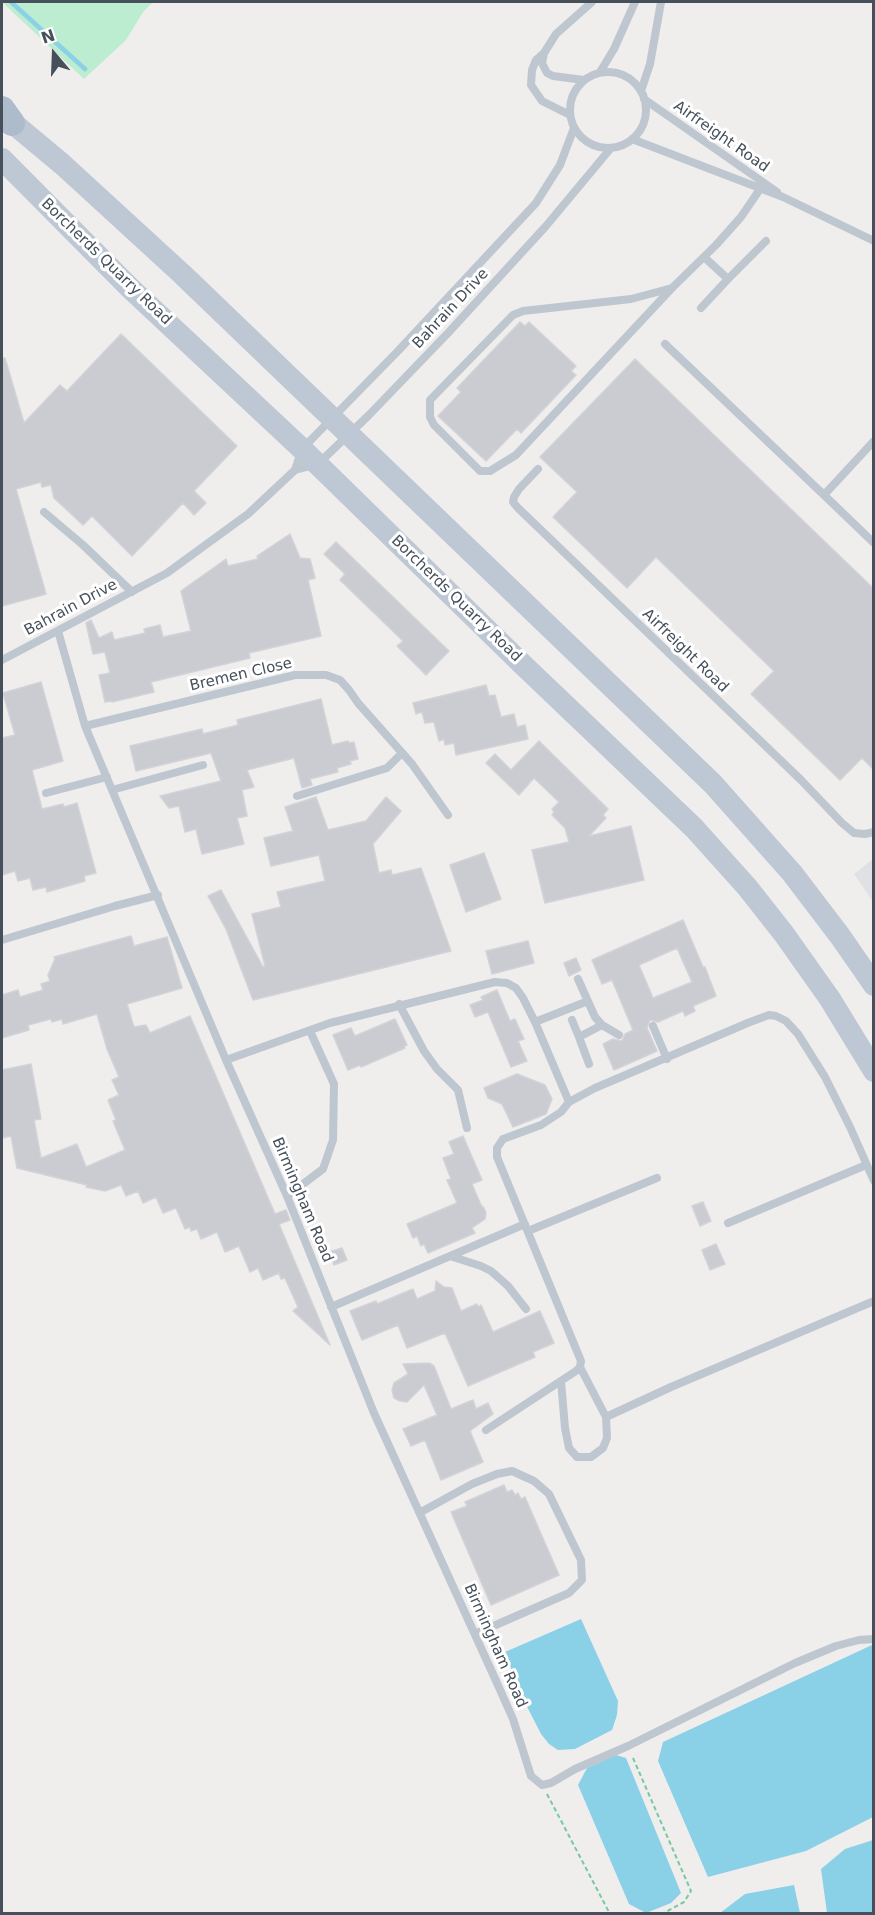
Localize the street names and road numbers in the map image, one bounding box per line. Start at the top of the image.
street label: Airfreight Road [670,97,772,177]
street label: Borcherds Quarry Road [37,195,175,329]
street label: Bahrain Drive [409,265,493,353]
street label: Borcherds Quarry Road [387,532,525,666]
street label: Bahrain Drive [21,576,121,640]
street label: Airfreight Road [638,605,732,697]
street label: Bremen Close [188,654,294,696]
street label: Birmingham Road [268,1135,336,1265]
street label: Birmingham Road [460,1581,530,1711]

